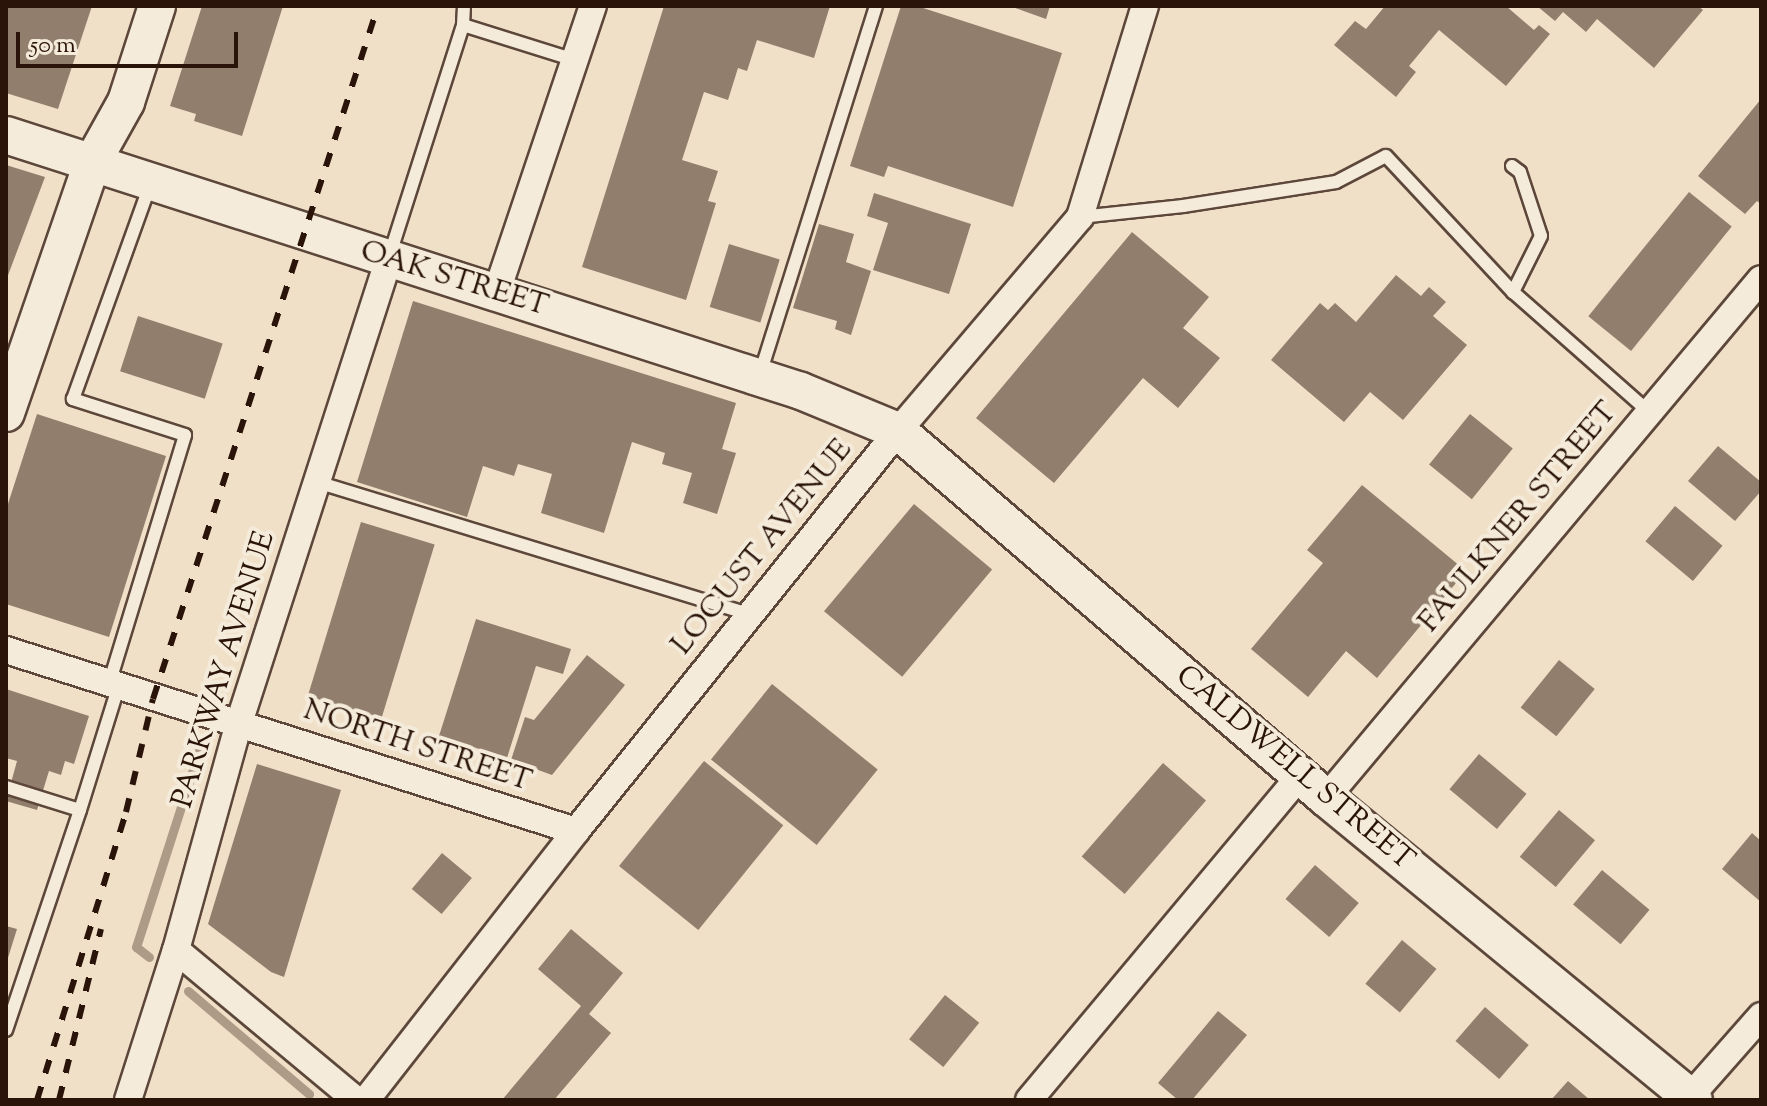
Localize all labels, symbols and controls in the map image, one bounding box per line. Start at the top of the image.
scale bar [20,16,242,66]
text: 50 m [30,29,76,63]
street label: OAK STREET [356,234,552,326]
street label: FAULKNER STREET [1412,396,1626,640]
street label: LOCUST AVENUE [665,433,861,663]
street label: PARKWAY AVENUE [166,528,284,812]
street label: CALDWELL STREET [1167,659,1421,879]
street label: NORTH STREET [299,693,535,801]

